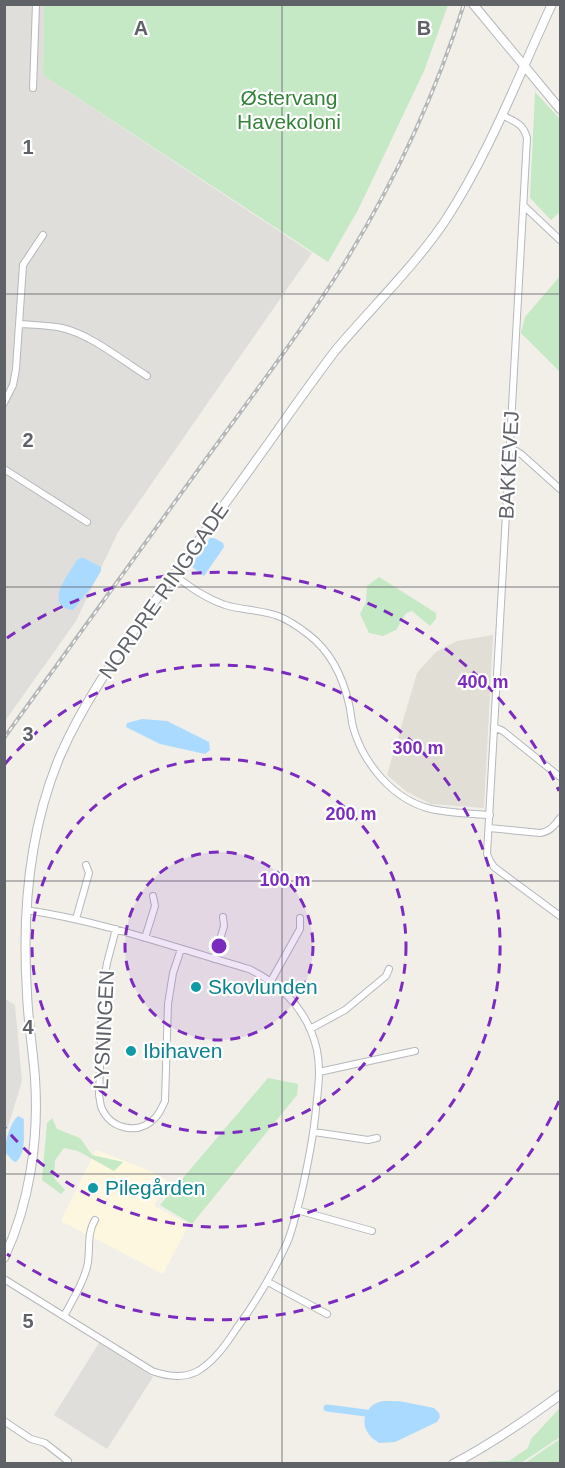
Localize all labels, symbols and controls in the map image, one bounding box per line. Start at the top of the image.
text: A [134,17,148,39]
text: B [417,17,431,39]
park label: Østervang Havekoloni [237,86,341,133]
text: 1 [22,136,34,158]
street label: BAKKEVEJ [494,410,523,520]
text: 2 [22,429,34,451]
street label: NORDRE RINGGADE [94,499,233,683]
text: 400 m [457,672,509,692]
text: 3 [22,723,34,745]
text: 300 m [392,738,444,758]
text: 200 m [325,804,377,824]
text: 100 m [259,870,311,890]
centre of rings [209,936,229,956]
street label: LYSNINGEN [89,970,118,1090]
place label: Skovlunden [208,975,318,998]
marker: Skovlunden [189,980,203,994]
text: 4 [22,1016,34,1038]
place label: Ibihaven [143,1039,222,1062]
marker: Ibihaven [124,1044,138,1058]
place label: Pilegården [105,1176,205,1199]
marker: Pilegården [86,1181,100,1195]
text: 5 [22,1310,34,1332]

